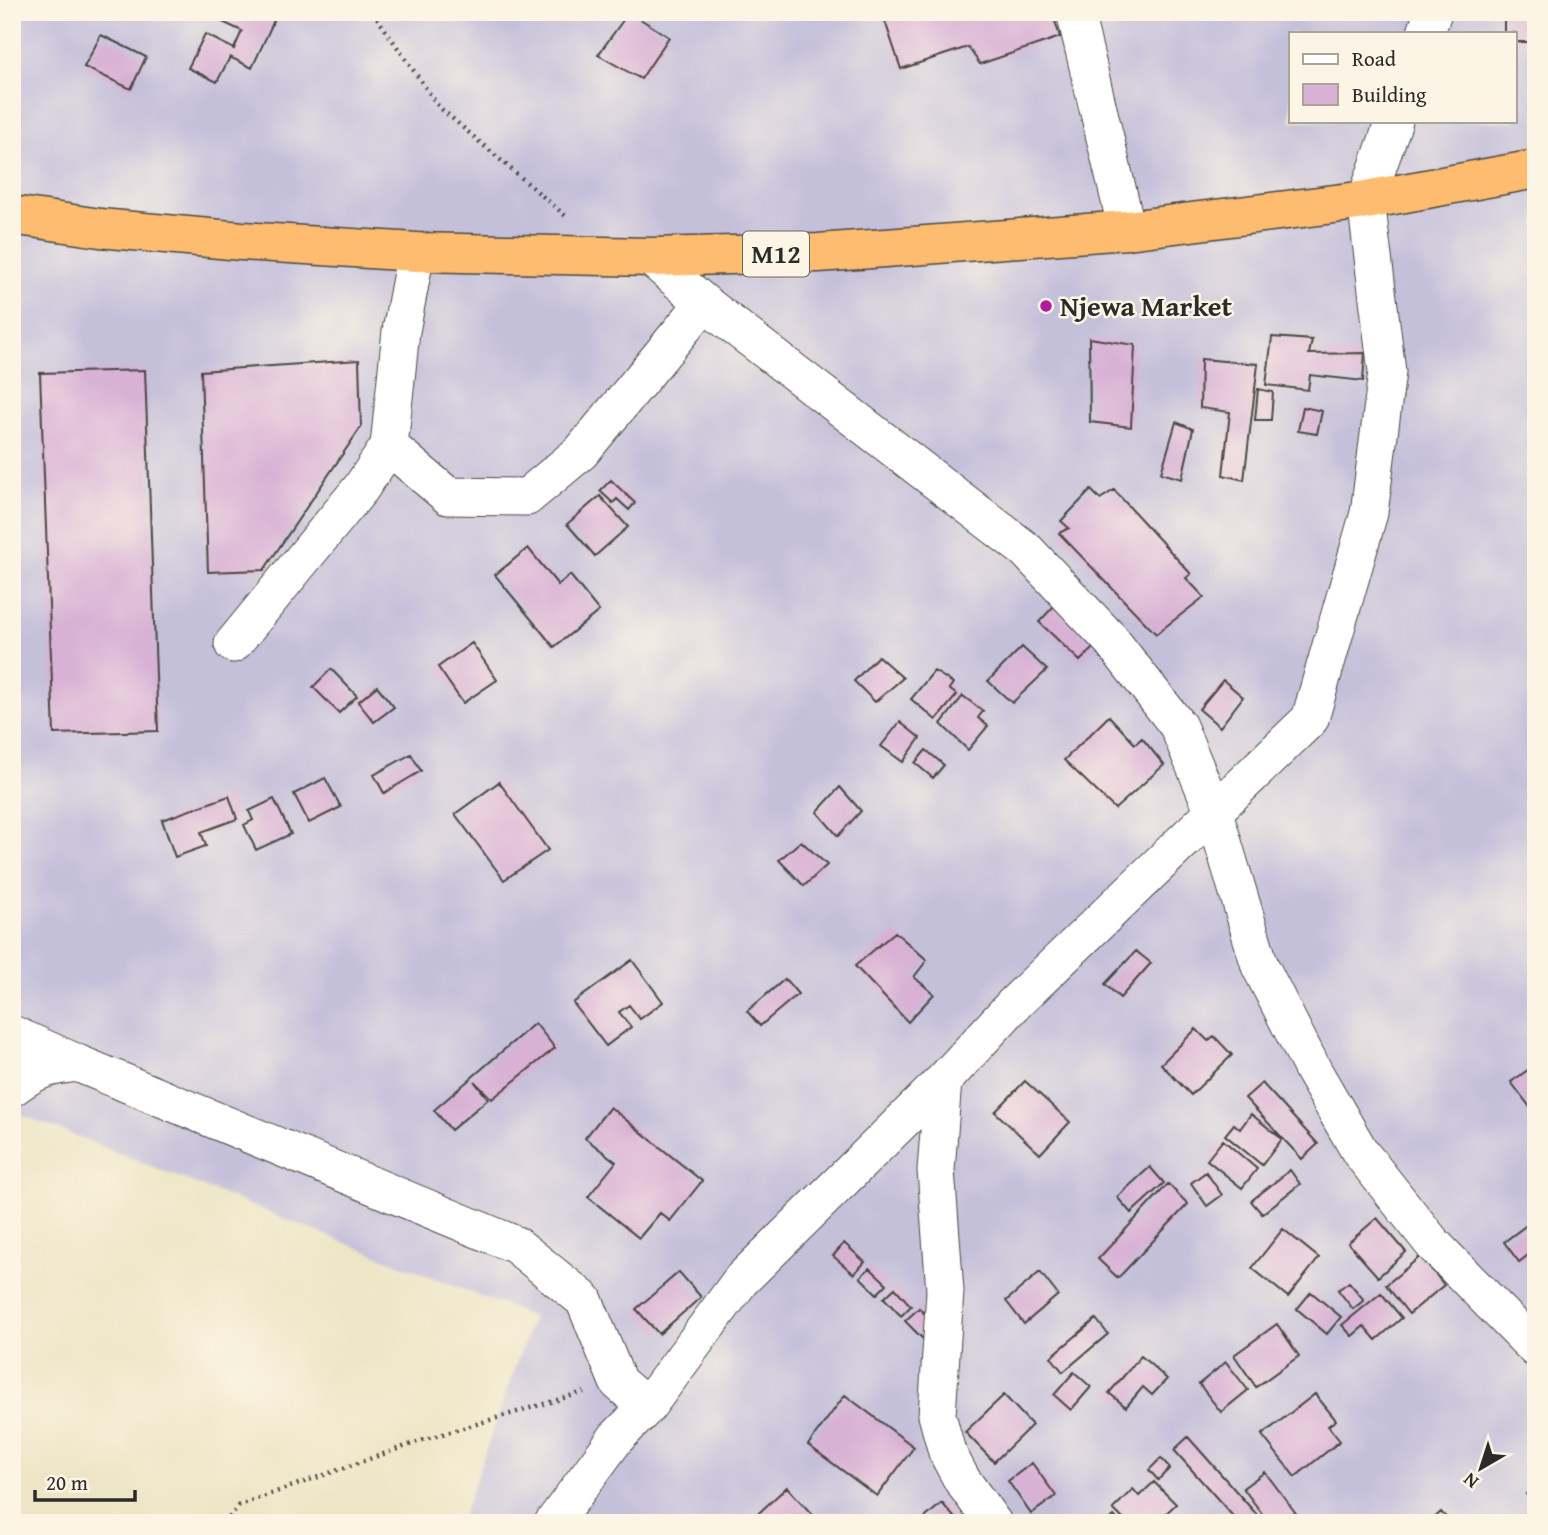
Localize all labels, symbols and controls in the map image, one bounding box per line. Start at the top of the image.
legend [1289,32,1516,122]
text: Road [1352,43,1397,74]
text: Building [1352,79,1427,110]
road number: M12 [743,232,809,276]
place label: Njewa Market [1060,285,1232,326]
marker: Njewa Market [1038,298,1054,314]
north arrow [1446,1434,1516,1504]
scale bar [35,1458,135,1502]
text: N [1456,1466,1484,1496]
text: 20 m [46,1467,88,1498]

